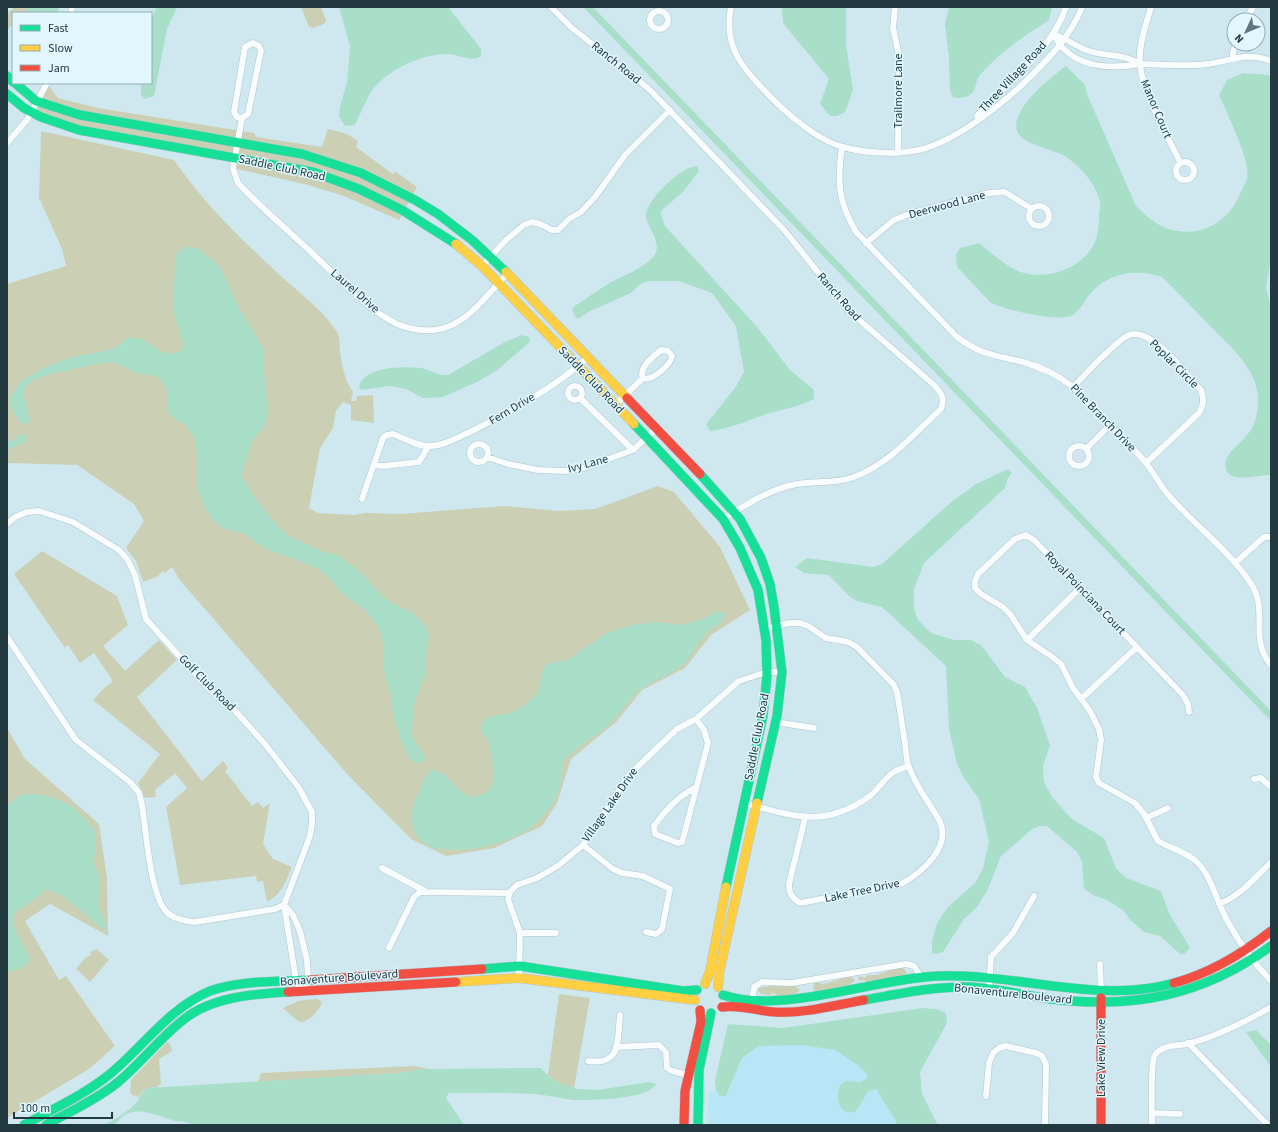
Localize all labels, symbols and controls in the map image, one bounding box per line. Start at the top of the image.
legend [12,12,152,84]
north arrow [1226,12,1266,52]
text: Fast [48,20,68,37]
text: N [1231,31,1247,46]
street label: Three Village Road [975,37,1051,117]
street label: Ranch Road [588,38,644,88]
text: Slow [48,40,73,57]
street label: Trailmore Lane [890,53,907,129]
text: Jam [48,60,70,77]
street label: Manor Court [1136,77,1176,141]
street label: Saddle Club Road [237,150,327,186]
street label: Deerwood Lane [907,187,987,223]
street label: Laurel Drive [327,265,383,317]
street label: Ranch Road [813,269,865,325]
street label: Poplar Circle [1145,335,1203,393]
street label: Saddle Club Road [554,342,628,418]
street label: Pine Branch Drive [1066,380,1140,456]
street label: Fern Drive [486,389,538,429]
street label: Ivy Lane [566,450,610,478]
street label: Royal Poinciana Court [1041,547,1129,639]
street label: Golf Club Road [175,651,239,715]
street label: Saddle Club Road [740,692,774,782]
street label: Village Lake Drive [578,764,642,846]
street label: Lake Tree Drive [823,875,901,907]
street label: Bonaventure Boulevard [279,965,399,991]
street label: Bonaventure Boulevard [953,979,1073,1009]
street label: Lake View Drive [1093,1019,1110,1097]
scale bar [14,1094,112,1120]
text: 100 m [20,1100,50,1117]

